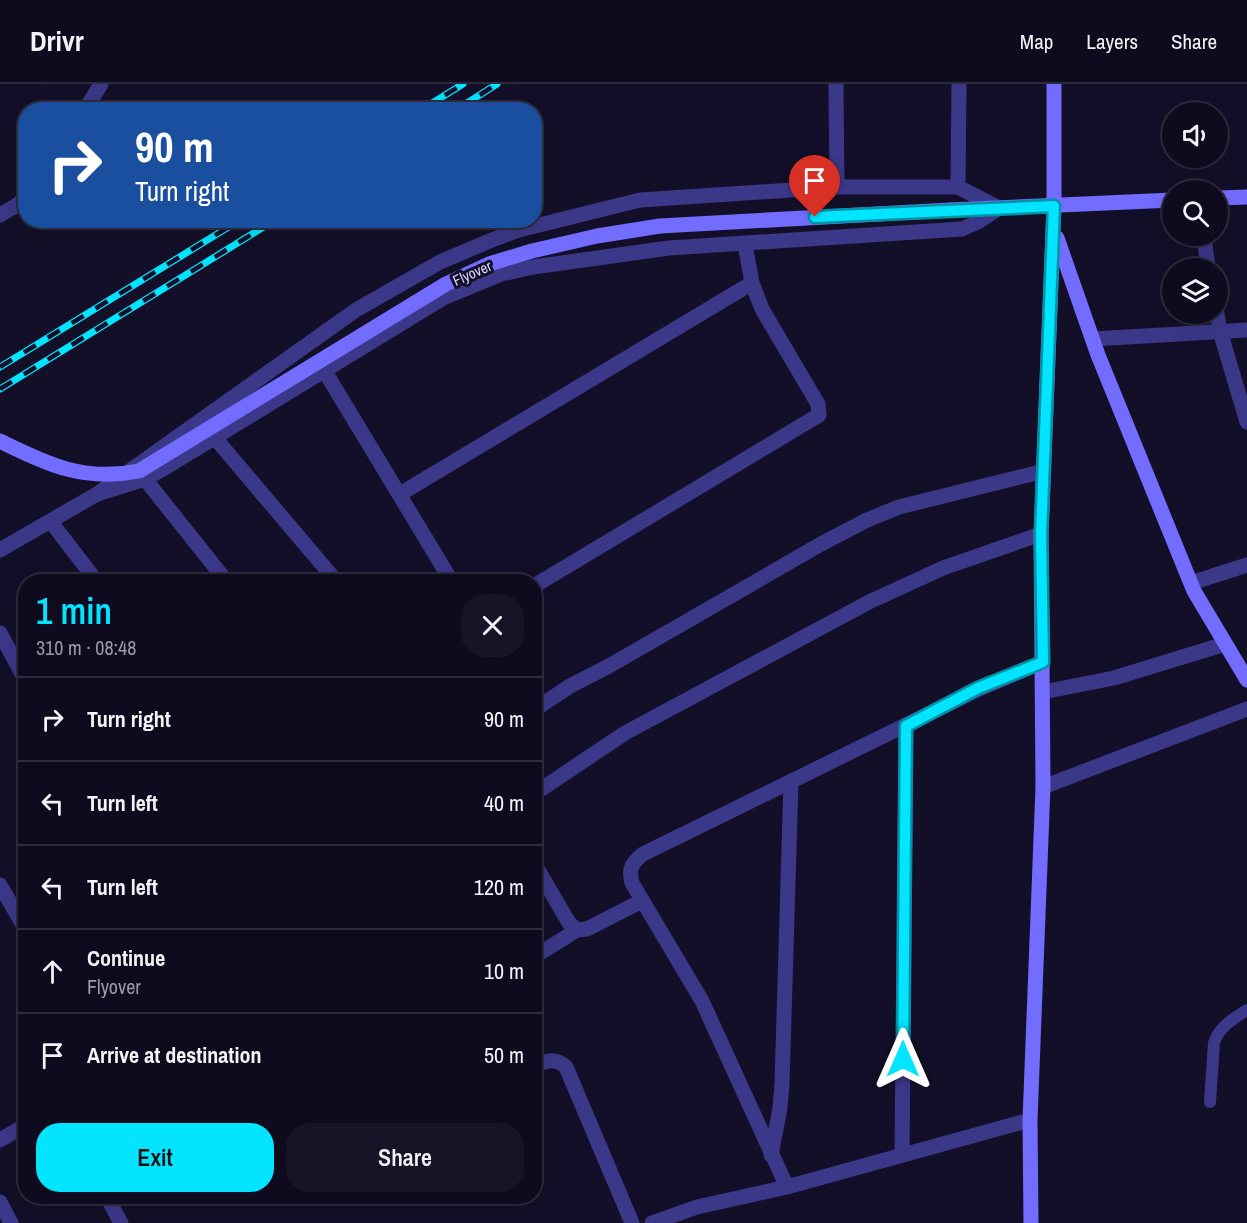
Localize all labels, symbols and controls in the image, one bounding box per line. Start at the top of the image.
text: Drivr [30,22,84,60]
text: Map [1020,27,1053,56]
text: Layers [1086,27,1138,56]
text: Share [1171,27,1217,56]
map controls [1162,102,1228,324]
button: sound [1162,102,1228,168]
text: 90 m [135,119,214,175]
icon: right [36,126,114,204]
pin [789,155,840,217]
icon: arrive [798,164,831,197]
text: Turn right [135,173,229,209]
button: search [1162,180,1228,246]
street label: Flyover [449,255,495,291]
button: layers [1162,258,1228,324]
text: 1 min [36,587,112,635]
button: close [461,594,524,657]
text: 310 m · 08:48 [36,634,136,661]
icon: right [36,703,69,736]
text: Turn right [87,704,171,734]
text: 90 m [484,704,524,734]
icon: left [36,787,69,820]
text: Turn left [87,788,158,818]
text: 40 m [484,788,524,818]
icon: left [36,871,69,904]
text: Turn left [87,872,158,902]
text: 120 m [474,872,524,902]
text: Continue [87,943,165,973]
icon: ahead [36,955,69,988]
text: 10 m [484,956,524,986]
text: Flyover [87,973,141,1000]
position arrow [871,1027,935,1091]
icon: arrive [36,1039,69,1072]
text: Arrive at destination [87,1040,261,1070]
text: 50 m [484,1040,524,1070]
button: Exit [36,1123,274,1192]
button: Share [286,1123,524,1192]

